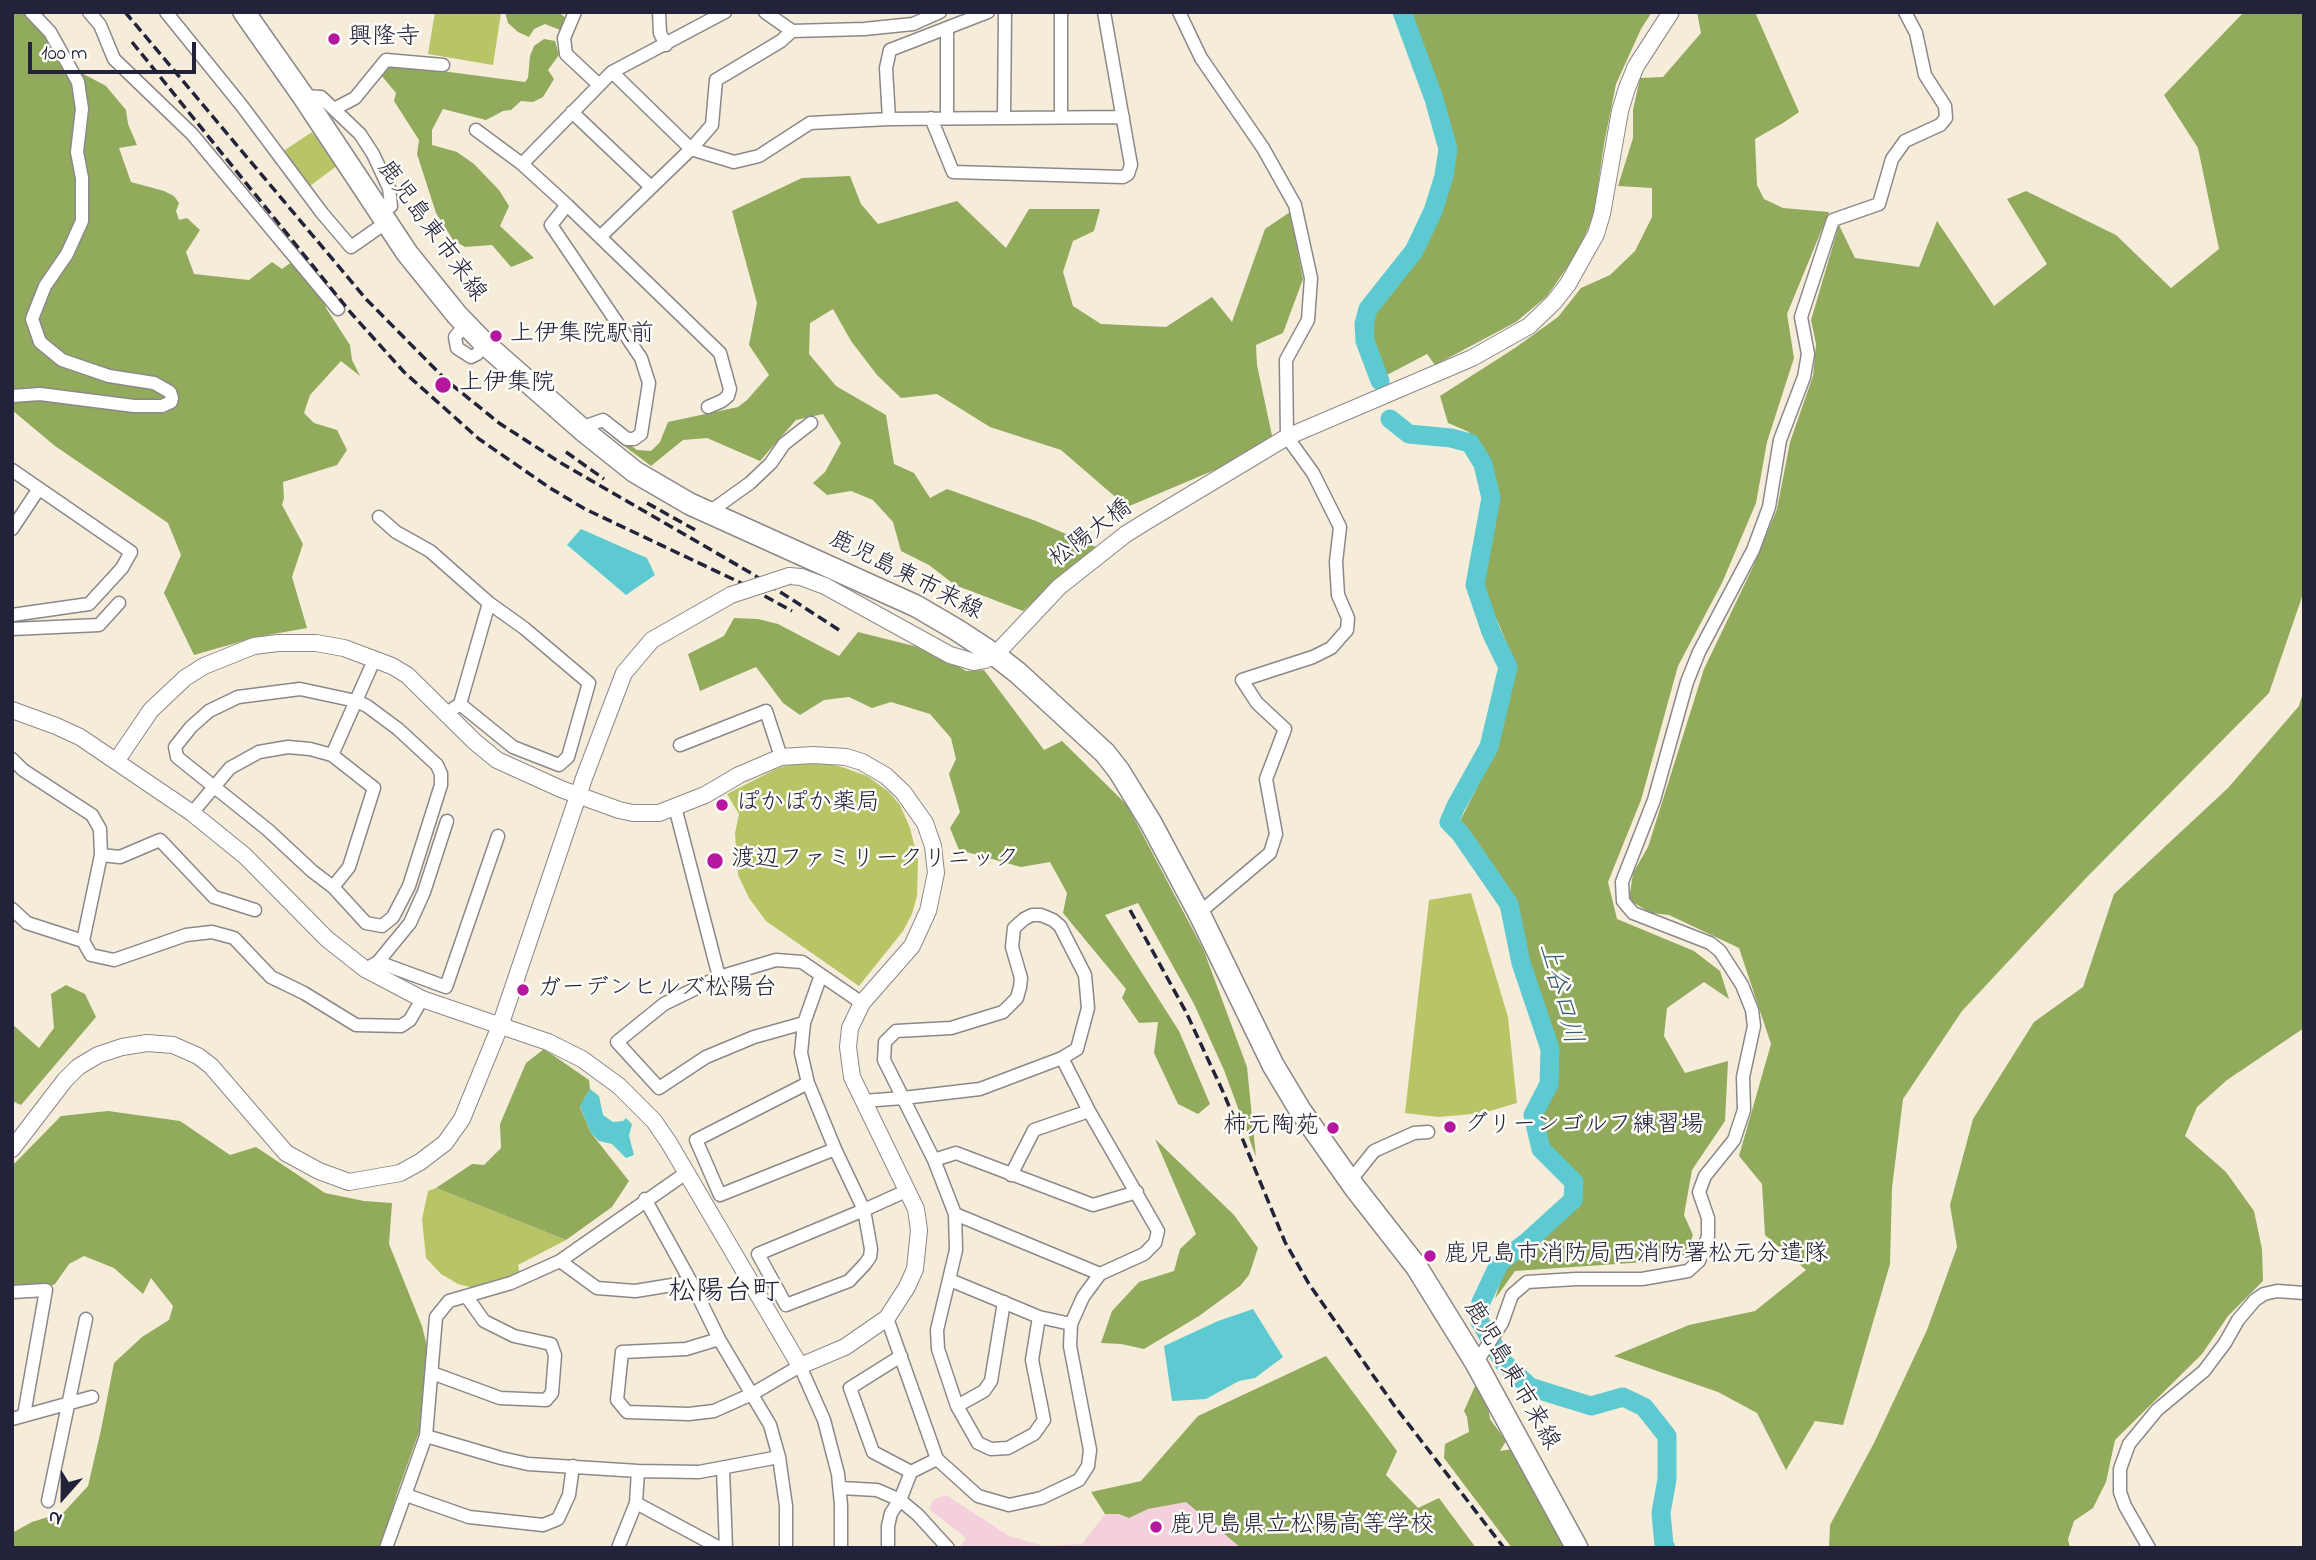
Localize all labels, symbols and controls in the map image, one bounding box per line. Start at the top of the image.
place label: 興隆寺 [348,25,420,53]
scale bar [32,28,200,72]
marker: 興隆寺 [326,31,342,47]
text: 100 m [41,39,87,69]
street label: 鹿児島東市来線 [369,156,491,308]
place label: 上伊集院駅前 [510,322,654,350]
marker: 上伊集院駅前 [488,328,504,344]
place label: 上伊集院 [459,371,555,399]
marker: 上伊集院 [433,375,453,395]
street label: 松陽大橋 [1045,495,1139,575]
street label: 鹿児島東市来線 [824,526,986,628]
place label: ぽかぽか薬局 [736,791,880,819]
marker: ぽかぽか薬局 [714,797,730,813]
place label: 渡辺ファミリークリニック [731,847,1019,875]
marker: 渡辺ファミリークリニック [705,851,725,871]
water label: 上谷口川 [1529,940,1587,1048]
place label: ガーデンヒルズ松陽台 [537,976,777,1004]
marker: ガーデンヒルズ松陽台 [515,982,531,998]
place label: グリーンゴルフ練習場 [1464,1113,1704,1141]
place label: 柿元陶苑 [1223,1114,1319,1142]
marker: グリーンゴルフ練習場 [1442,1119,1458,1135]
marker: 柿元陶苑 [1325,1120,1341,1136]
place label: 鹿児島市消防局西消防署松元分遣隊 [1444,1242,1828,1270]
marker: 鹿児島市消防局西消防署松元分遣隊 [1422,1248,1438,1264]
district label: 松陽台町 [668,1277,780,1311]
street label: 鹿児島東市来線 [1456,1296,1564,1456]
north arrow [28,1462,98,1532]
text: N [44,1502,66,1532]
place label: 鹿児島県立松陽高等学校 [1170,1513,1434,1541]
marker: 鹿児島県立松陽高等学校 [1148,1519,1164,1535]

